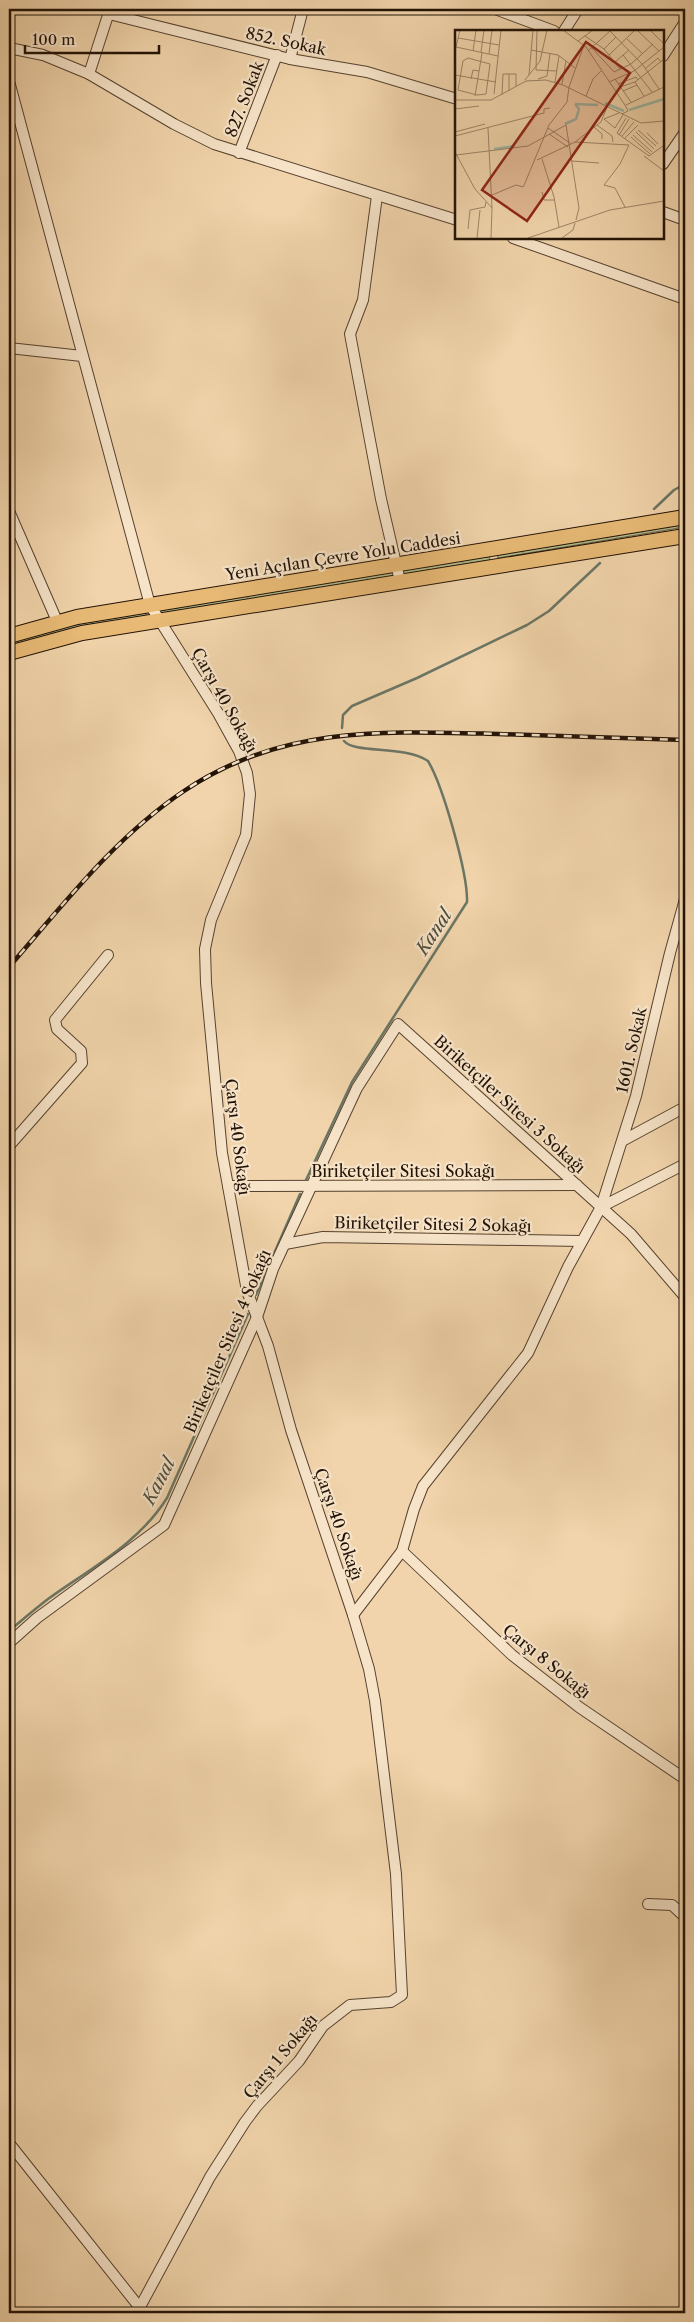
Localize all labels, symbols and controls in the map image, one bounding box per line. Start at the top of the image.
scale bar [25,22,159,54]
street label: 852. Sokak [244,23,329,59]
text: 100 m [32,30,75,49]
inset map [455,30,664,239]
street label: 827. Sokak [220,57,268,140]
street label: Yeni Açılan Çevre Yolu Caddesi [223,528,462,585]
street label: Çarşı 40 Sokağı [188,644,262,756]
water label: Kanal [410,903,458,961]
street label: 1601. Sokak [611,1004,651,1095]
street label: Biriketçiler Sitesi 3 Sokağı [430,1031,590,1177]
street label: Çarşı 40 Sokağı [221,1078,255,1196]
street label: Biriketçiler Sitesi Sokağı [311,1161,495,1181]
street label: Biriketçiler Sitesi 2 Sokağı [334,1212,532,1236]
street label: Biriketçiler Sitesi 4 Sokağı [179,1246,275,1436]
water label: Kanal [137,1452,181,1510]
street label: Çarşı 40 Sokağı [310,1465,368,1583]
street label: Çarşı 8 Sokağı [499,1619,595,1703]
street label: Çarşı 1 Sokağı [239,2009,321,2102]

